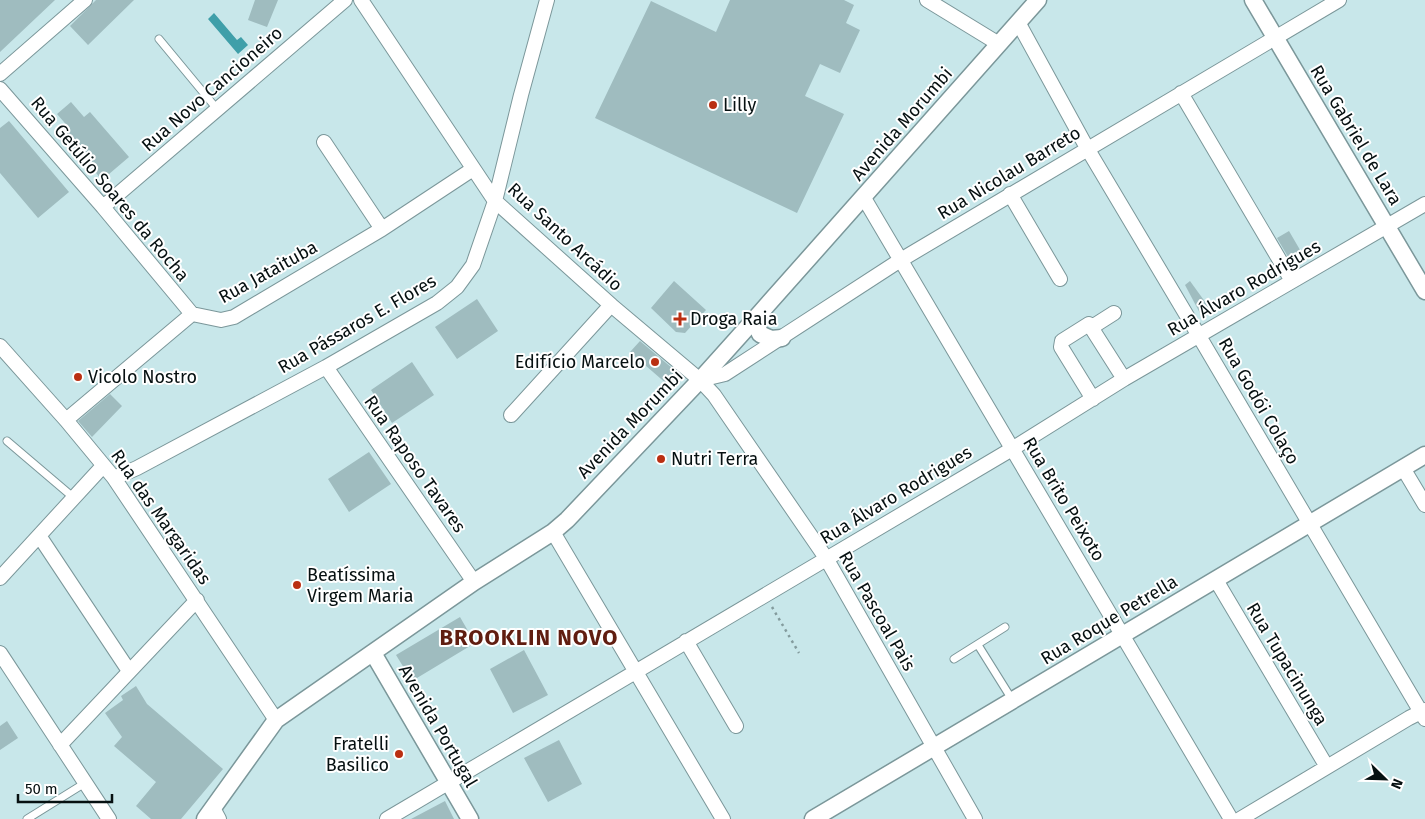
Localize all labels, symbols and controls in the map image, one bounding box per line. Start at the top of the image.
street label: Rua Novo Cancioneiro [137,22,287,156]
street label: Rua Gabriel de Lara [1305,61,1407,209]
street label: Avenida Morumbi [847,63,957,185]
street label: Rua Getúlio Soares da Rocha [26,92,194,286]
place label: Lilly [723,94,756,116]
marker: Lilly [707,99,719,111]
street label: Rua Nicolau Barreto [934,122,1084,224]
street label: Rua Santo Arcádio [503,178,627,296]
street label: Rua Álvaro Rodrigues [1163,234,1324,341]
street label: Rua Jataituba [215,236,321,308]
street label: Rua Pássaros E. Flores [274,270,440,378]
place label: Droga Raia [690,308,777,330]
marker: Droga Raia [674,313,686,325]
street label: Rua Godói Colaço [1214,334,1304,468]
place label: Edifício Marcelo [515,351,645,373]
marker: Edifício Marcelo [649,356,661,368]
street label: Avenida Morumbi [572,365,688,483]
place label: Vicolo Nostro [88,366,197,388]
marker: Vicolo Nostro [72,371,84,383]
street label: Rua Raposo Tavares [359,391,471,537]
street label: Rua Brito Peixoto [1018,433,1110,565]
street label: Rua Álvaro Rodrigues [816,440,976,549]
street label: Rua das Margaridas [106,445,216,589]
place label: Nutri Terra [671,448,758,470]
marker: Nutri Terra [655,453,667,465]
street label: Rua Pascoal Pais [834,547,920,675]
place label: Beatíssima Virgem Maria [307,564,413,607]
street label: Rua Roque Petrella [1037,571,1181,669]
marker: Beatíssima Virgem Maria [291,579,303,591]
street label: Rua Tupacinunga [1242,599,1332,729]
district label: BROOKLIN NOVO [439,624,619,651]
street label: Avenida Portugal [394,661,482,791]
place label: Fratelli Basilico [326,733,389,776]
marker: Fratelli Basilico [393,748,405,760]
north arrow [1360,754,1410,804]
scale bar [18,772,111,804]
text: N [1387,776,1406,791]
text: 50 m [25,780,58,798]

